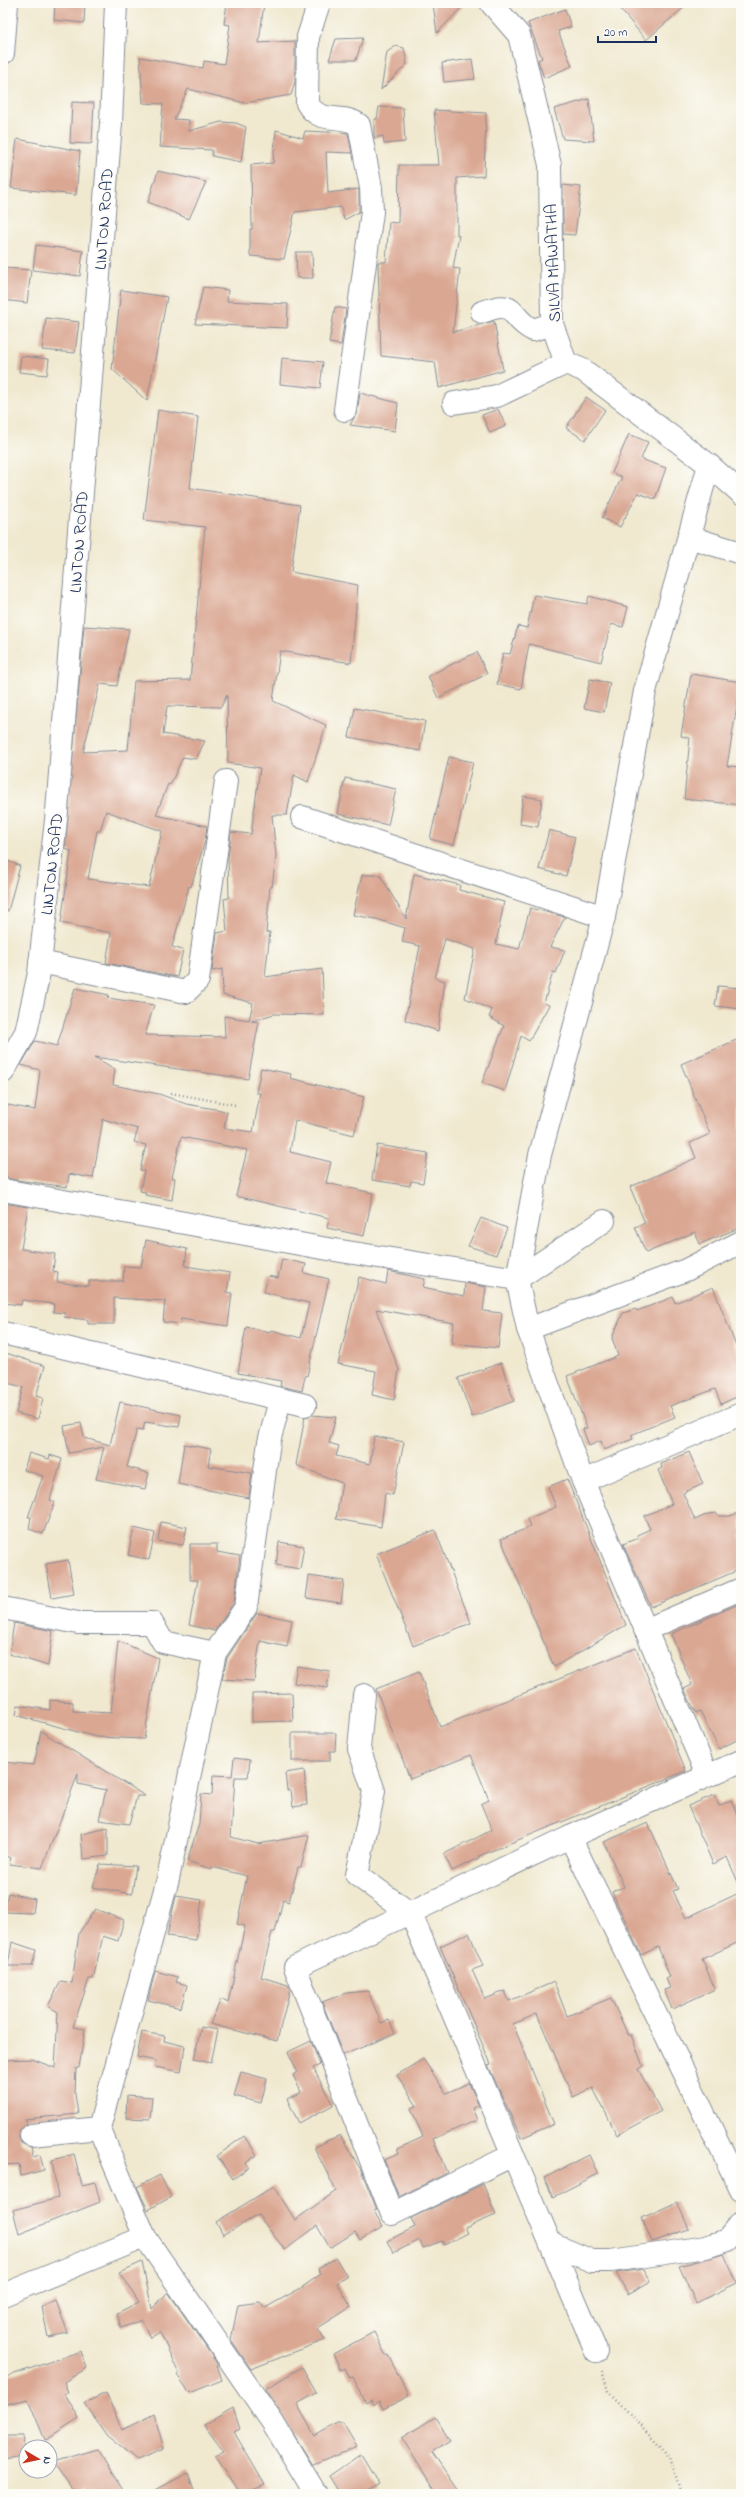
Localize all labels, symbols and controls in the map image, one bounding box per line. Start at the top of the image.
scale bar [598,18,656,44]
text: 20 m [604,24,627,42]
street label: LINTON ROAD [88,167,121,271]
street label: SILVA MAWATHA [539,203,568,323]
street label: LINTON ROAD [63,490,96,594]
street label: LINTON ROAD [35,812,70,916]
north arrow [18,2439,58,2479]
text: N [38,2455,55,2465]

